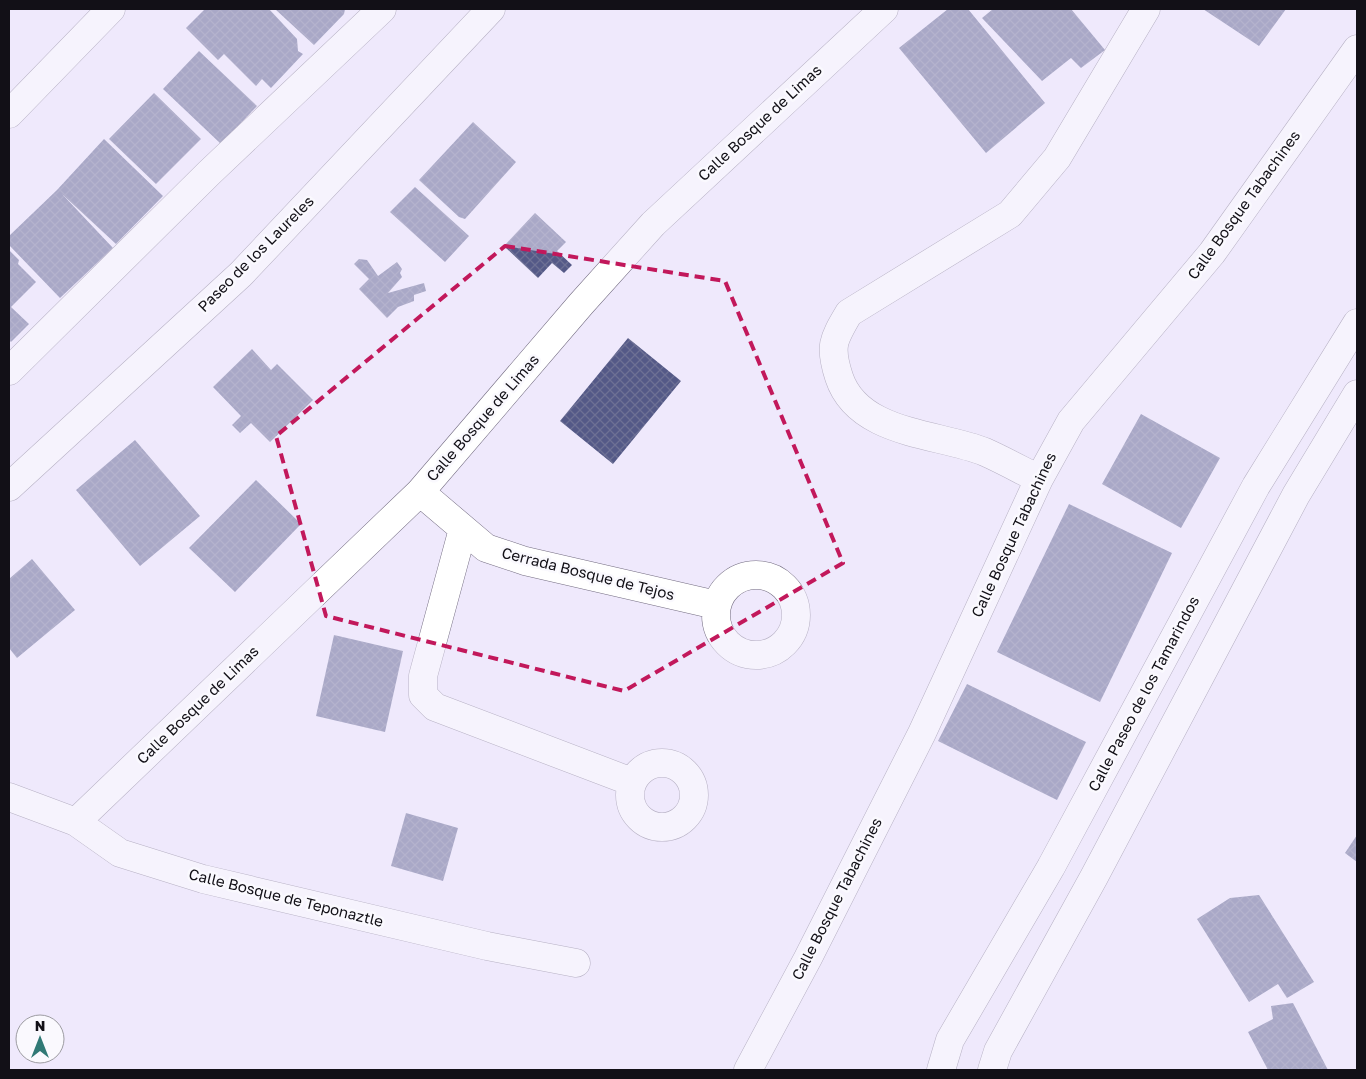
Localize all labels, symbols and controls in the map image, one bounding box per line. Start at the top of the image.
street label: Calle Bosque de Limas [694,60,825,184]
street label: Calle Bosque Tabachines [1183,126,1303,282]
street label: Paseo de los Laureles [194,192,317,315]
street label: Calle Bosque de Limas [422,350,542,484]
street label: Calle Bosque Tabachines [967,449,1059,620]
street label: Cerrada Bosque de Tejos [500,543,677,603]
street label: Calle Paseo de los Tamarindos [1084,593,1202,794]
street label: Calle Bosque de Limas [133,641,262,767]
street label: Calle Bosque Tabachines [787,814,885,983]
street label: Calle Bosque de Teponaztle [187,864,386,930]
north arrow [15,1014,65,1064]
text: N [35,1017,45,1034]

